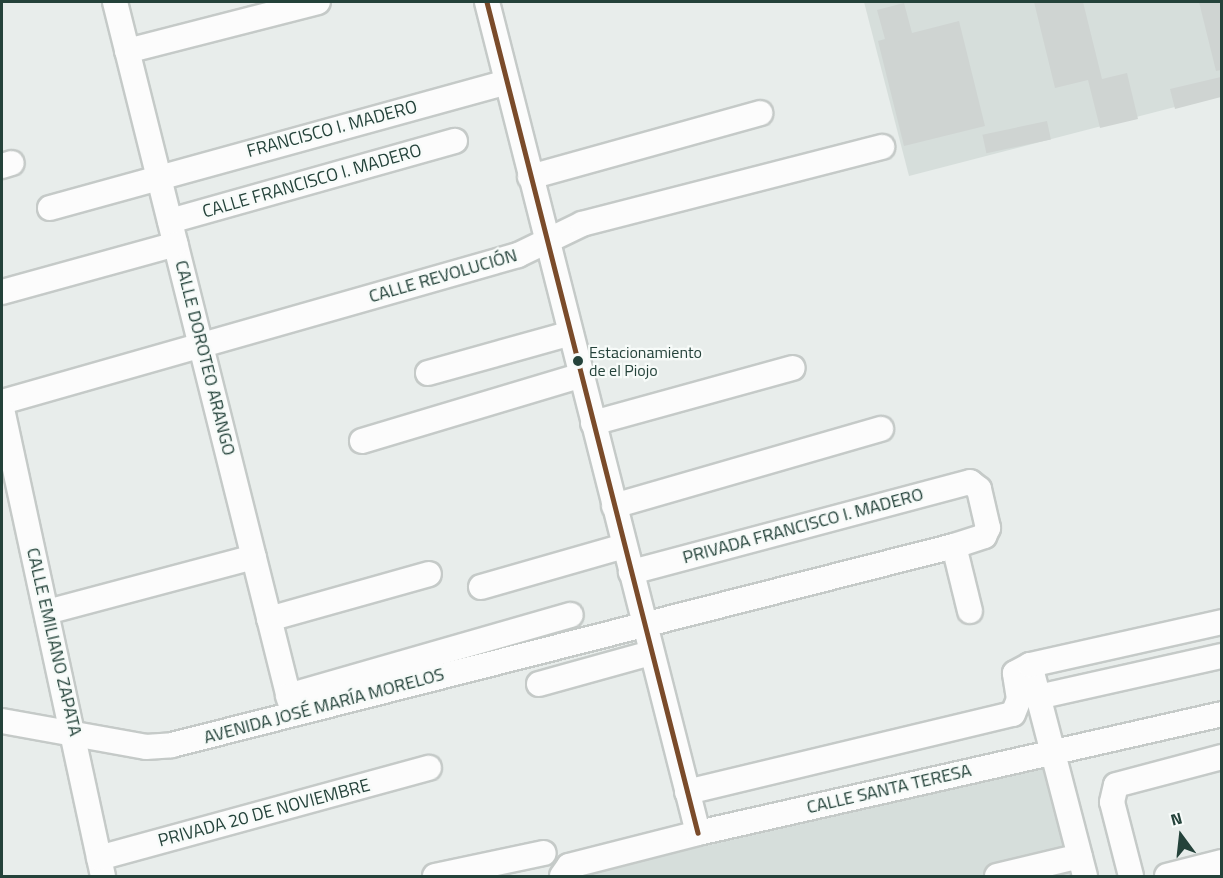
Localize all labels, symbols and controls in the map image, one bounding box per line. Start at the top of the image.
street label: FRANCISCO I. MADERO [244,96,420,162]
street label: CALLE FRANCISCO I. MADERO [200,139,424,223]
street label: CALLE REVOLUCIÓN [366,245,520,307]
street label: CALLE DOROTEO ARANGO [170,258,240,458]
place label: Estacionamiento de el Piojo [589,342,702,380]
marker: Estacionamiento de el Piojo [572,355,584,367]
street label: PRIVADA FRANCISCO I. MADERO [680,483,926,569]
street label: CALLE EMILIANO ZAPATA [22,546,86,738]
street label: AVENIDA JOSÉ MARÍA MORELOS [201,663,447,749]
street label: CALLE SANTA TERESA [805,760,973,818]
street label: PRIVADA 20 DE NOVIEMBRE [156,774,372,852]
north arrow [1151,806,1211,866]
text: N [1168,806,1185,832]

